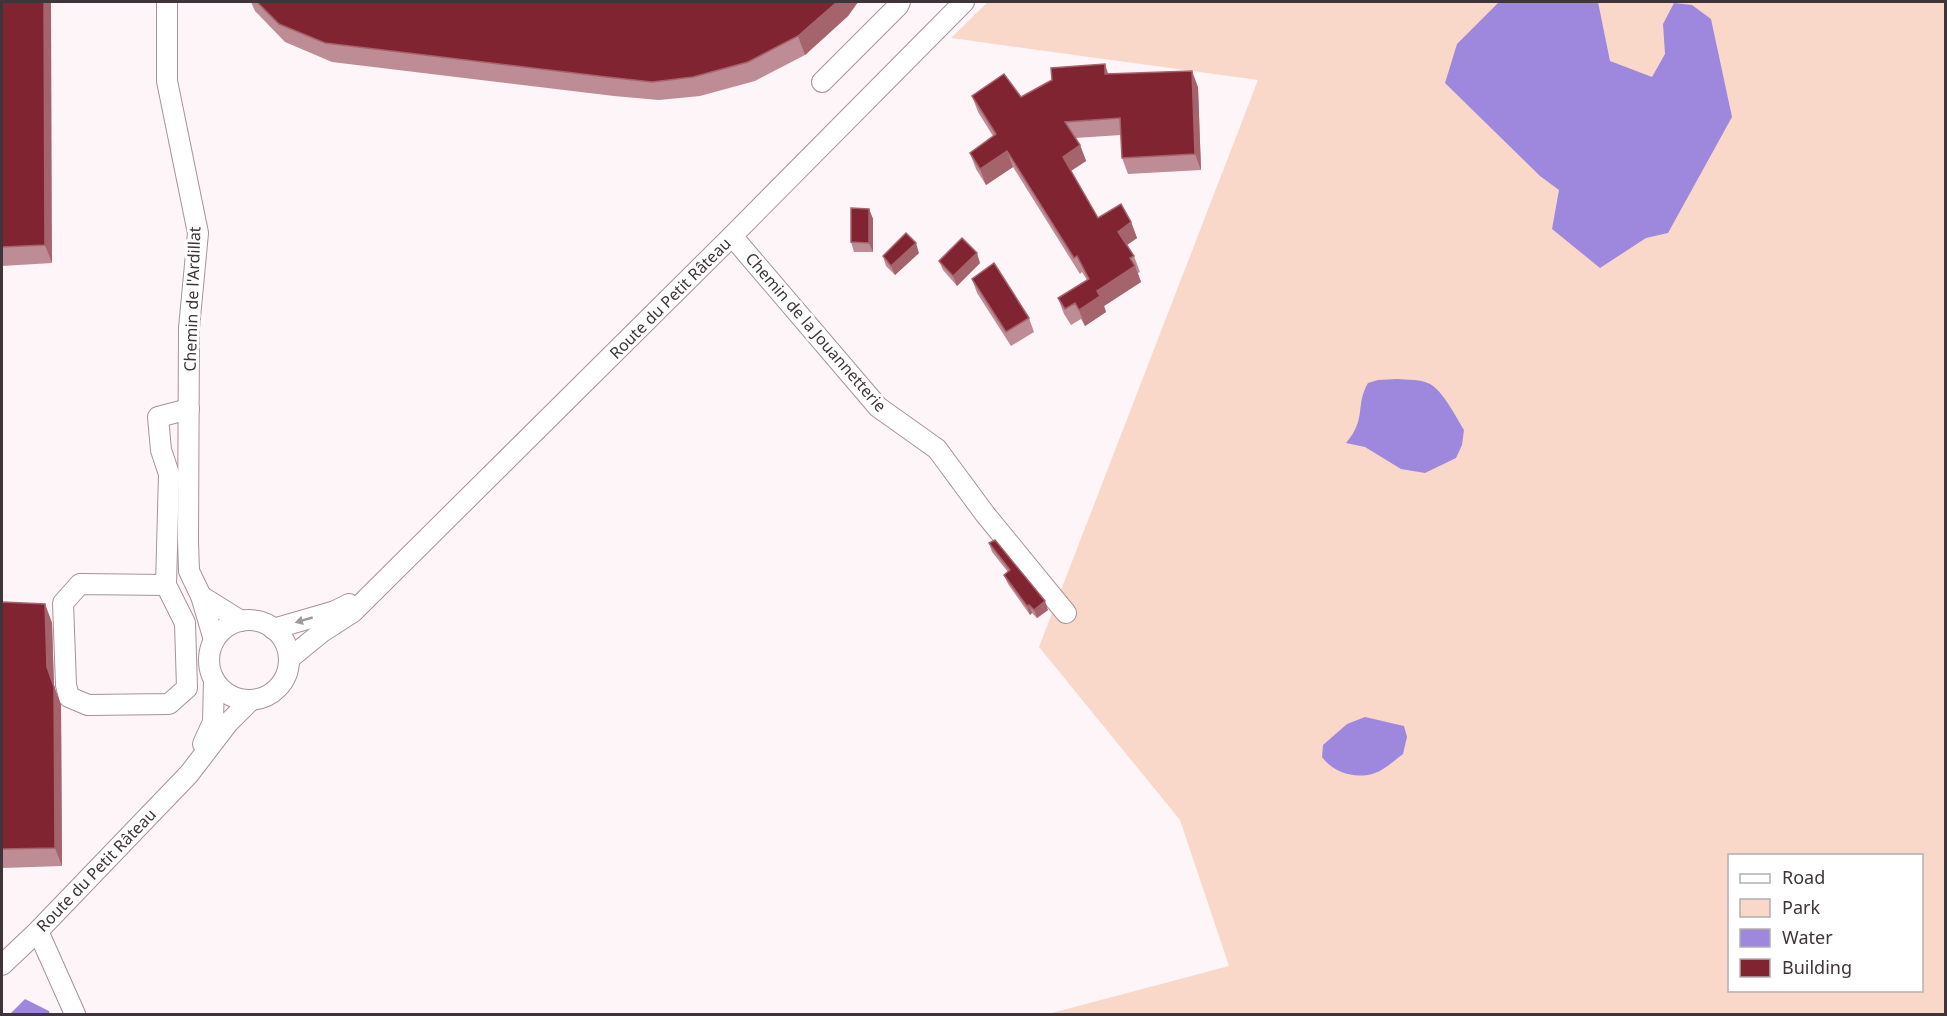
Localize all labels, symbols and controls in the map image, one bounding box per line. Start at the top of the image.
street label: Chemin de l'Ardillat [178,226,206,372]
street label: Route du Petit Râteau [604,232,736,364]
street label: Chemin de la Jouannetterie [741,248,891,416]
one-way arrow [295,616,313,625]
street label: Route du Petit Râteau [31,804,161,936]
legend [1728,854,1923,992]
text: Road [1782,865,1825,889]
text: Park [1782,895,1820,919]
text: Water [1782,925,1833,949]
text: Building [1782,955,1852,979]

